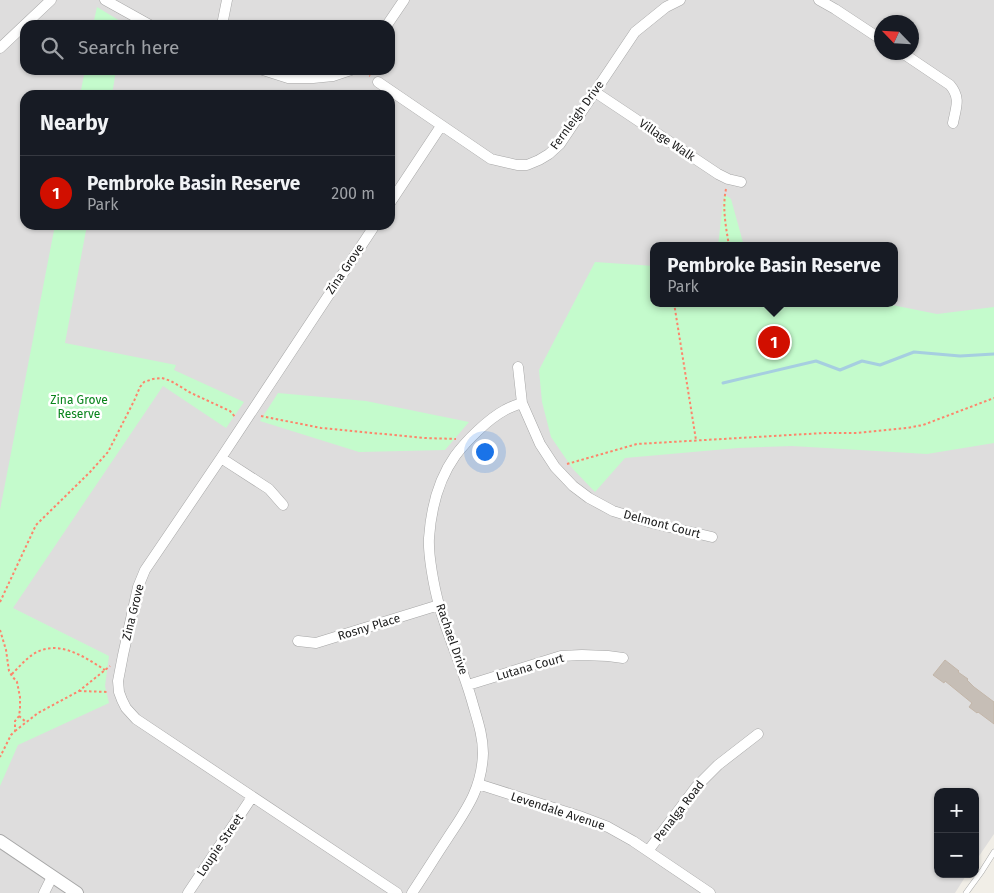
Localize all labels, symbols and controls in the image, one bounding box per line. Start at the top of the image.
north arrow [874,15,919,60]
search box [20,20,395,75]
icon: search [38,34,66,62]
text: Search here [78,36,179,59]
street label: Fernleigh Drive [547,78,607,152]
text: Nearby [40,110,108,136]
street label: Village Walk [636,116,698,164]
text: Pembroke Basin Reserve [87,172,300,195]
text: 1 [52,184,60,203]
text: 200 m [331,184,375,203]
text: Park [87,195,119,214]
street label: Zina Grove [323,241,367,297]
popup [650,242,898,307]
text: Pembroke Basin Reserve [667,254,881,277]
text: Park [667,277,699,296]
pin: 1 [758,323,790,361]
park label: Zina Grove Reserve [50,393,108,421]
your location [472,439,498,465]
street label: Delmont Court [622,507,703,541]
street label: Zina Grove [119,582,147,642]
street label: Rachael Drive [433,602,471,676]
street label: Rosny Place [336,611,402,643]
street label: Lutana Court [495,650,566,683]
street label: Penalga Road [651,778,707,844]
map controls [934,788,979,878]
button: + [934,788,979,833]
street label: Levendale Avenue [509,789,607,833]
street label: Loupie Street [194,811,246,879]
button: − [934,833,979,878]

